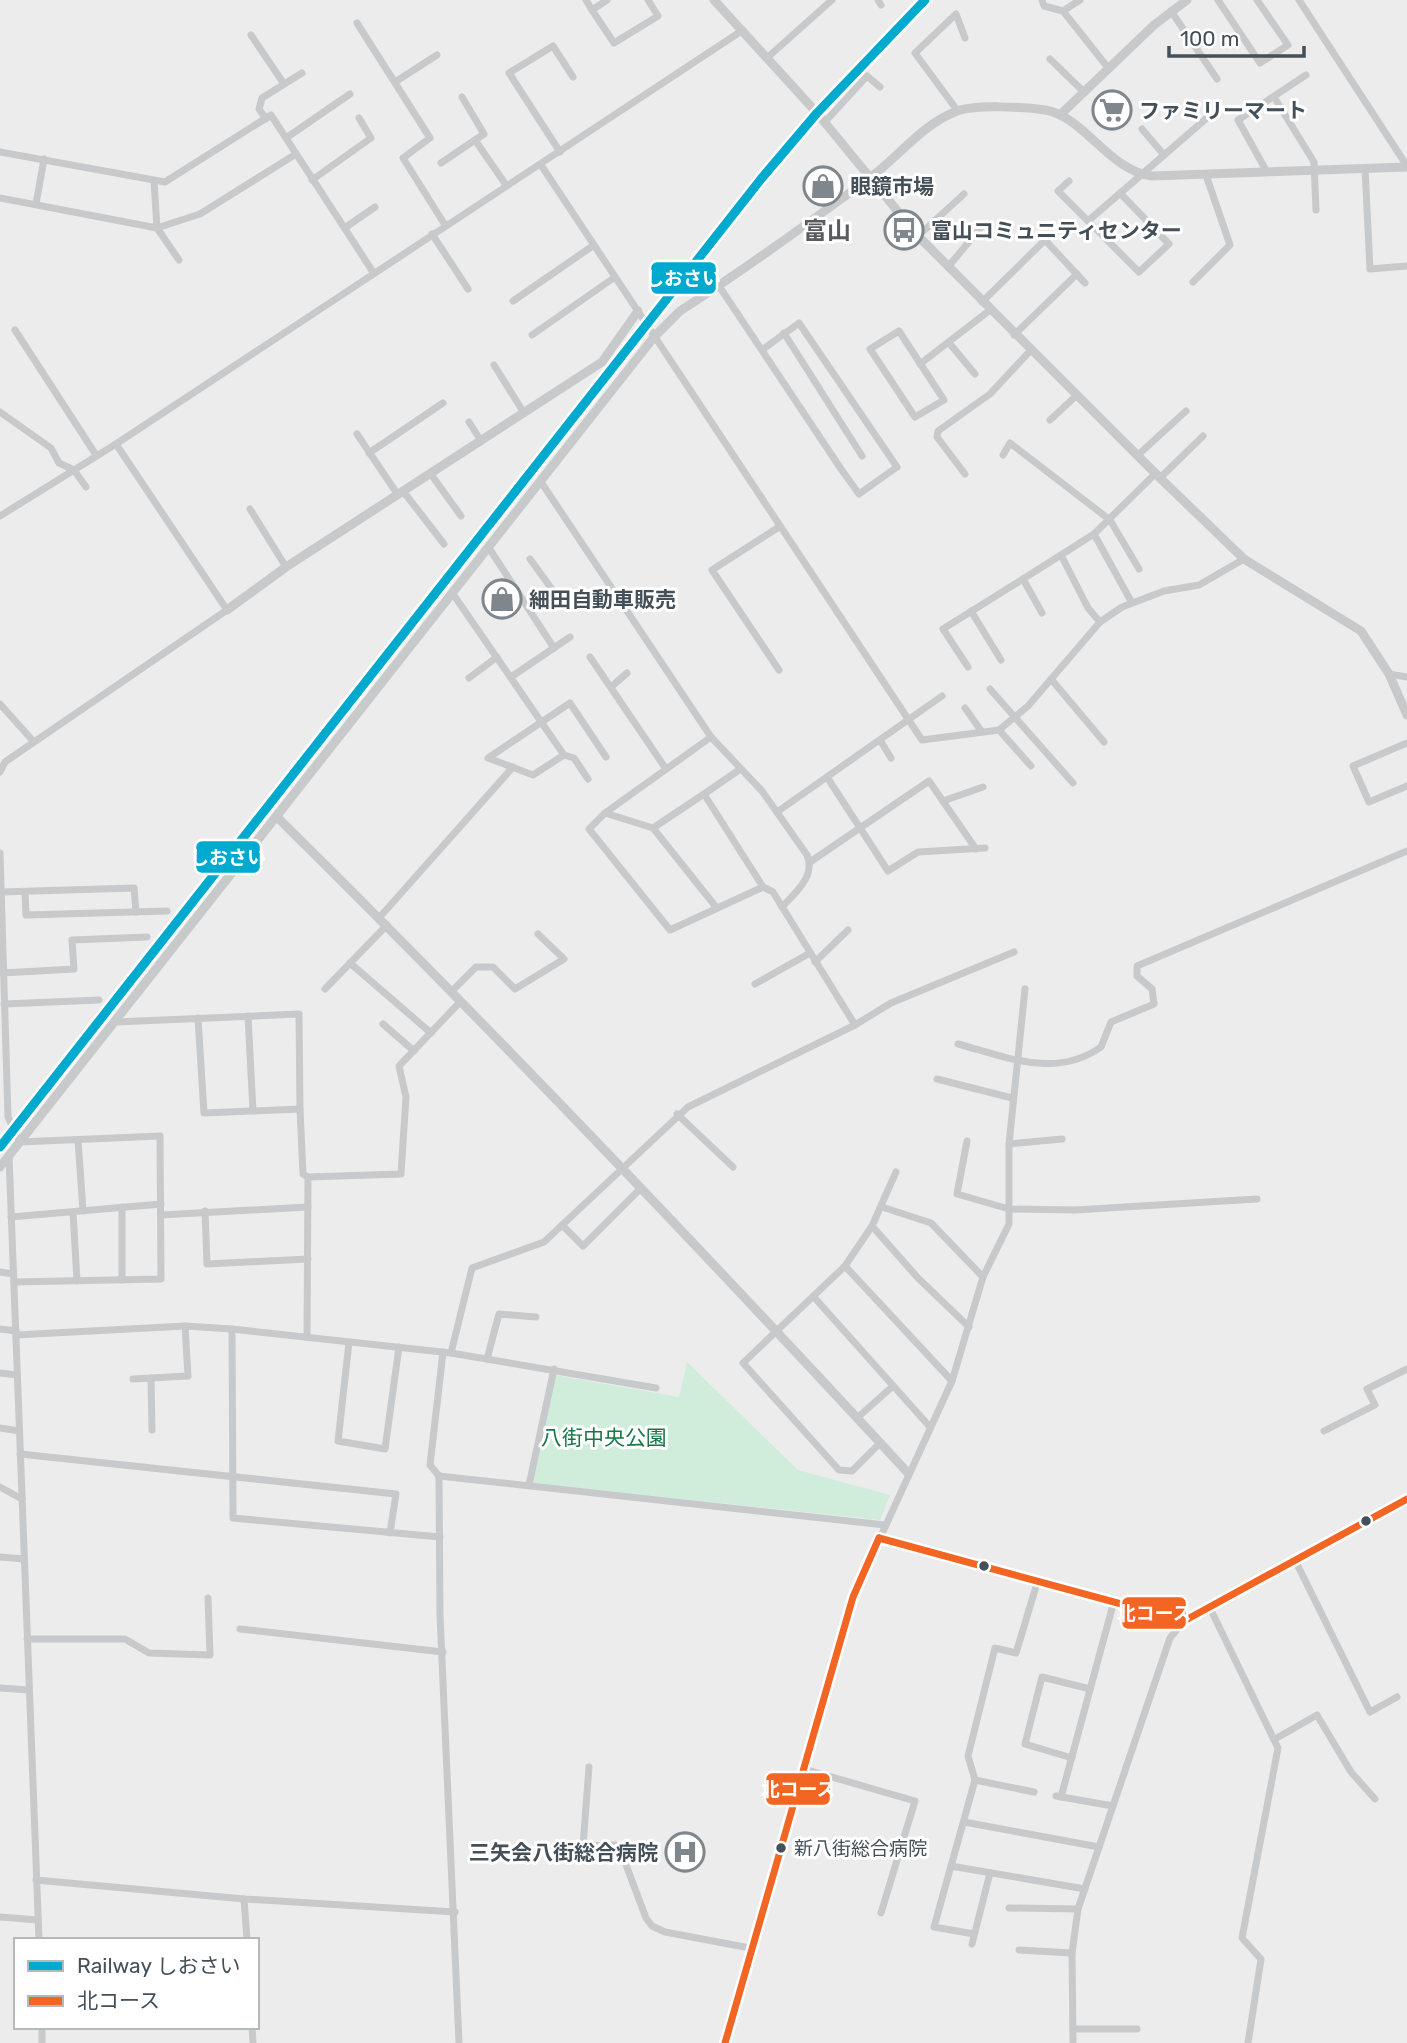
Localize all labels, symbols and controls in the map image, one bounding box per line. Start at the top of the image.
scale bar [1169,14,1304,58]
text: 100 m [1180,26,1239,51]
supermarket icon: ファミリーマート [1091,89,1133,131]
place label: ファミリーマート [1139,98,1307,123]
shop icon: 眼鏡市場 [802,165,844,207]
place label: 眼鏡市場 [850,174,934,199]
bus stop icon: 富山コミュニティセンター [883,209,925,251]
district label: 富山 [803,217,851,245]
place label: 富山コミュニティセンター [931,218,1182,243]
line badge: しおさい [650,261,717,295]
text: しおさい [645,267,721,290]
shop icon: 細田自動車販売 [481,578,523,620]
place label: 細田自動車販売 [529,587,676,612]
line badge: しおさい [195,840,261,874]
text: しおさい [190,846,266,869]
park label: 八街中央公園 [541,1425,667,1450]
unlabelled marker [1359,1514,1373,1528]
unlabelled marker [977,1559,991,1573]
line badge: 北コース [1121,1596,1187,1630]
text: 北コース [1116,1602,1192,1625]
line badge: 北コース [765,1772,831,1806]
text: 北コース [760,1778,836,1801]
hospital icon: 三矢会八街総合病院 [664,1831,706,1873]
place label: 新八街総合病院 [794,1837,927,1860]
place label: 三矢会八街総合病院 [469,1840,658,1865]
marker: 新八街総合病院 [774,1841,788,1855]
legend [14,1938,259,2029]
text: Railway しおさい [77,1953,241,1978]
text: 北コース [77,1988,160,2013]

